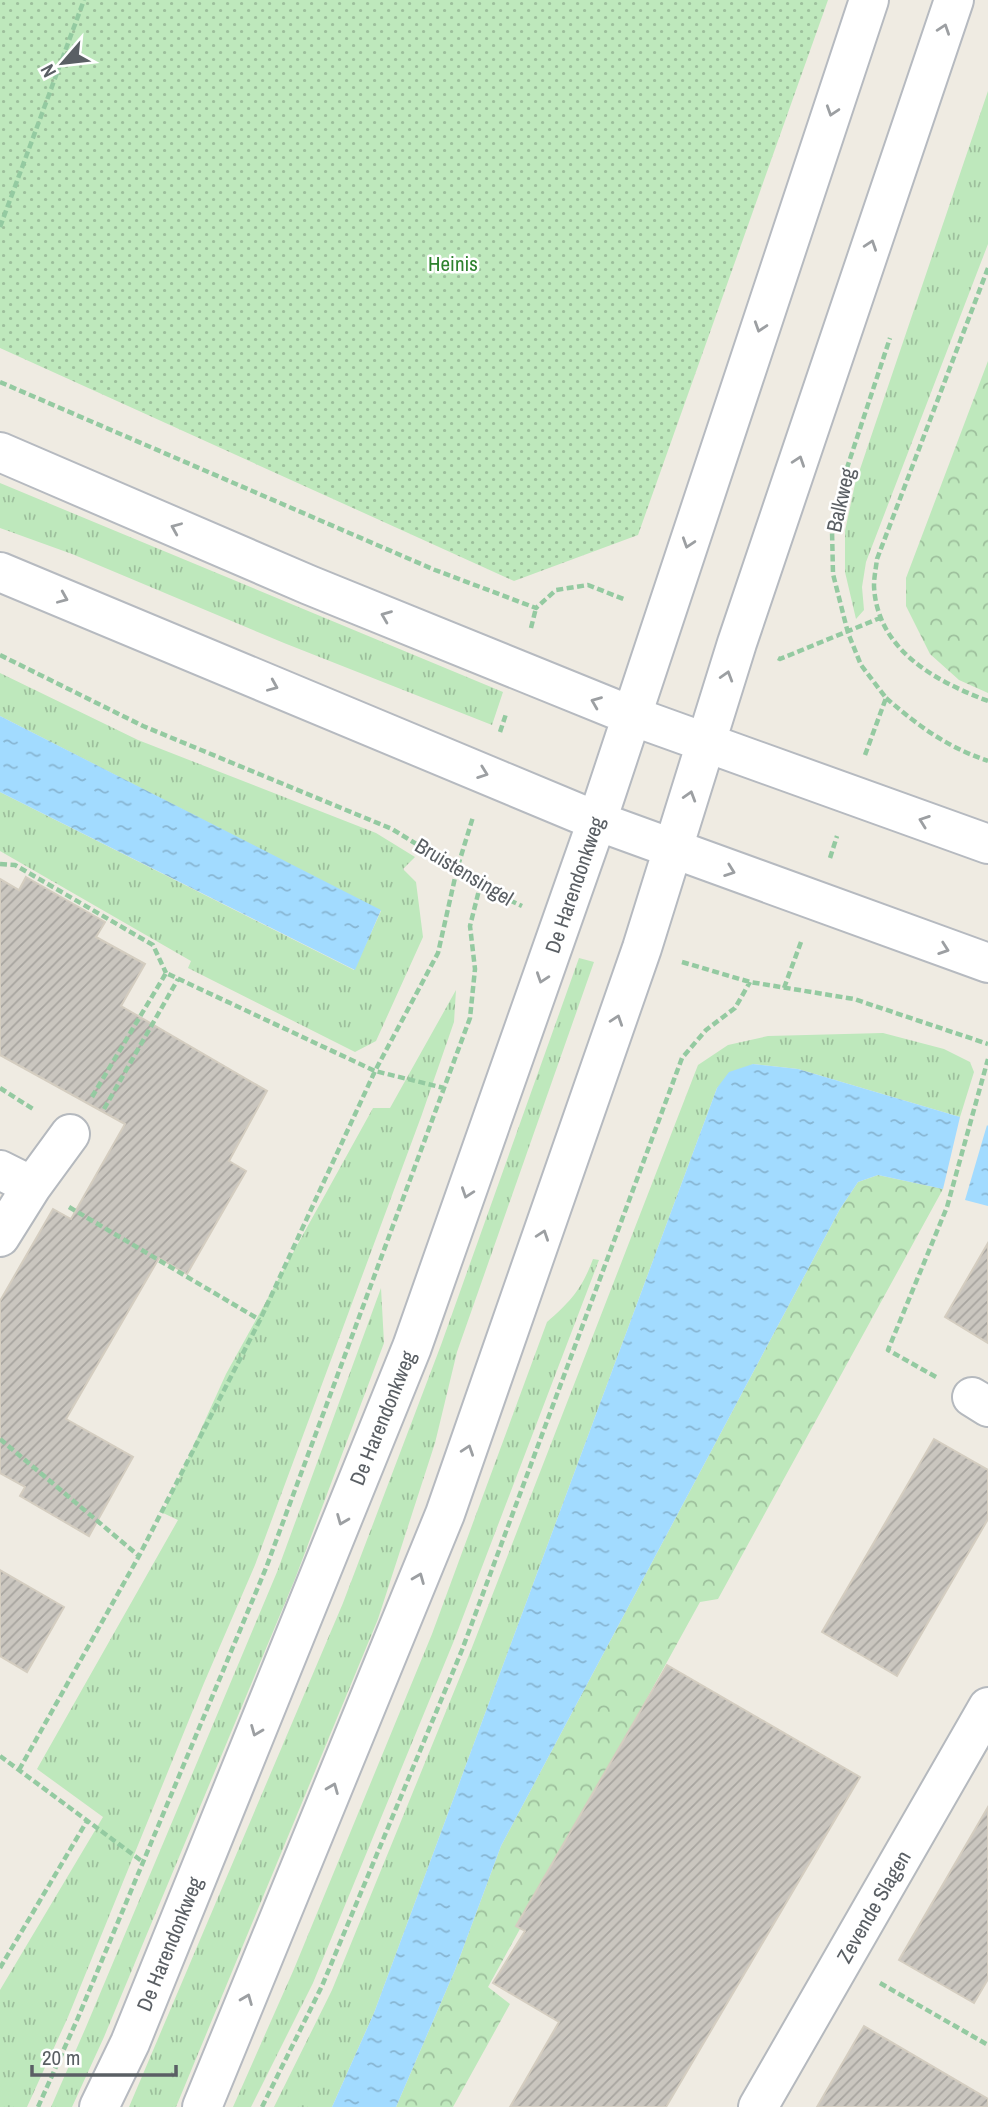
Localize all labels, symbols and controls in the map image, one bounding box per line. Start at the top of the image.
one-way arrow [936,24,950,36]
north arrow [28,28,98,98]
text: N [34,60,62,82]
one-way arrow [826,105,840,117]
one-way arrow [863,239,878,251]
park label: Heinis [428,249,478,278]
one-way arrow [754,320,768,333]
one-way arrow [791,455,805,467]
street label: Balkweg [819,465,862,535]
one-way arrow [171,522,183,536]
one-way arrow [682,536,696,548]
one-way arrow [56,590,68,604]
one-way arrow [380,610,393,624]
one-way arrow [719,671,733,683]
one-way arrow [266,678,278,692]
one-way arrow [591,696,603,710]
one-way arrow [476,765,488,779]
one-way arrow [681,790,696,802]
street label: De Harendonkweg [538,812,612,957]
one-way arrow [918,815,930,829]
street label: Bruistensingel [410,831,519,912]
one-way arrow [724,862,736,876]
one-way arrow [938,940,950,954]
one-way arrow [536,972,550,984]
one-way arrow [609,1014,623,1027]
one-way arrow [461,1186,475,1198]
one-way arrow [535,1229,549,1241]
street label: De Harendonkweg [342,1346,423,1489]
one-way arrow [460,1444,474,1456]
one-way arrow [336,1512,350,1525]
one-way arrow [411,1572,425,1584]
one-way arrow [251,1724,265,1736]
one-way arrow [325,1783,339,1796]
street label: Zevende Slagen [830,1845,917,1968]
street label: De Harendonkweg [129,1872,210,2015]
one-way arrow [239,1993,253,2006]
scale bar [32,2034,175,2078]
text: 20 m [42,2043,80,2072]

